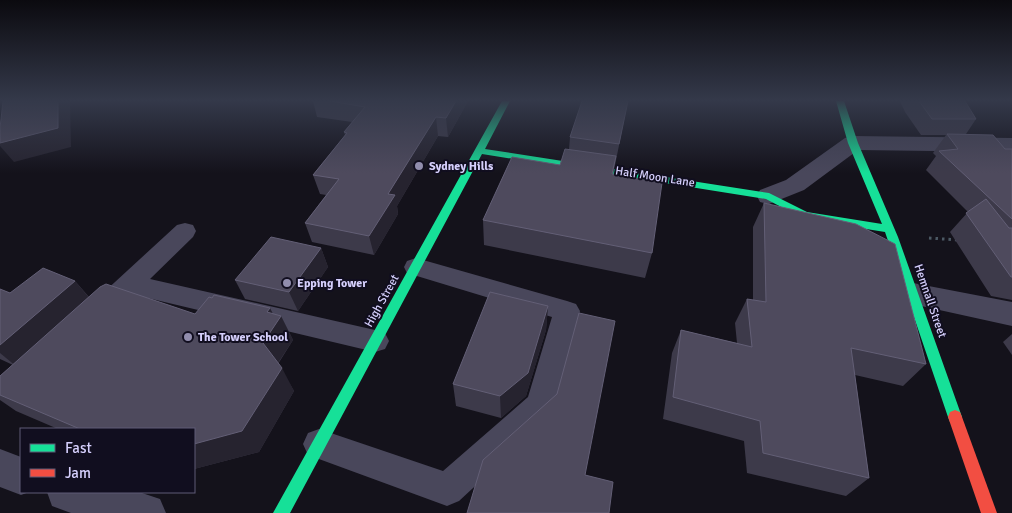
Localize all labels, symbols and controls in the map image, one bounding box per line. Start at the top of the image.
place label: Sydney Hills [429,159,494,174]
marker: Sydney Hills [413,160,425,172]
street label: Half Moon Lane [614,163,696,191]
street label: Hemnall Street [910,262,950,340]
street label: High Street [361,272,403,330]
place label: Epping Tower [297,276,367,291]
marker: Epping Tower [281,277,293,289]
place label: The Tower School [198,330,288,345]
marker: The Tower School [182,331,194,343]
legend [20,428,195,493]
text: Fast [65,439,92,457]
text: Jam [65,464,91,482]

